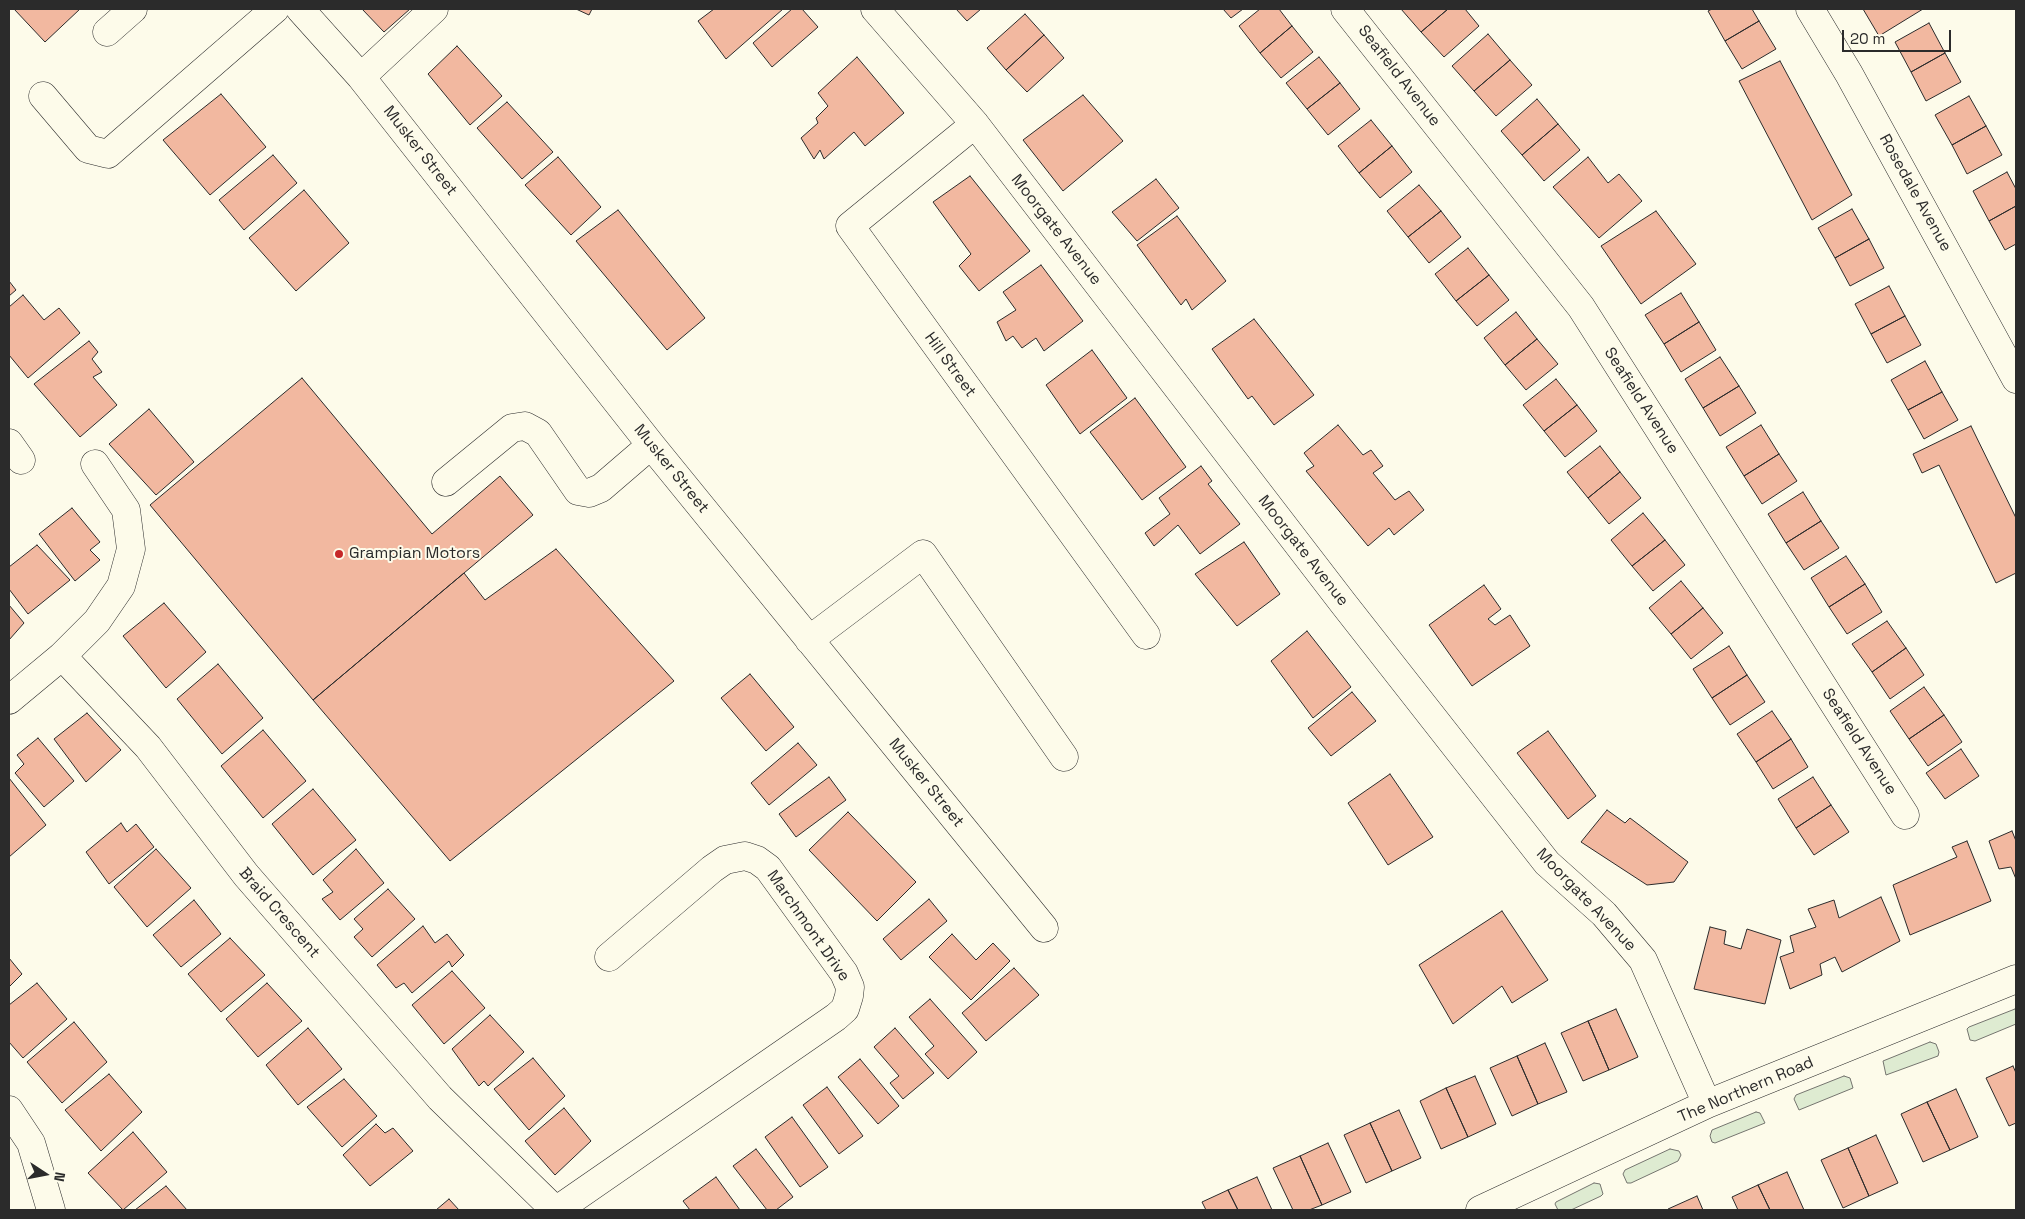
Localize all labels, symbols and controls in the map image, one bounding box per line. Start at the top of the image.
scale bar [1845,20,1954,52]
street label: Seafield Avenue [1354,22,1444,130]
text: 20 m [1850,29,1885,48]
street label: Musker Street [379,102,461,200]
street label: Rosedale Avenue [1875,131,1955,255]
street label: Moorgate Avenue [1007,171,1105,289]
street label: Hill Street [920,329,980,401]
street label: Seafield Avenue [1599,344,1683,458]
street label: Musker Street [629,421,713,517]
street label: Moorgate Avenue [1254,492,1352,610]
place label: Grampian Motors [349,544,480,564]
marker: Grampian Motors [333,548,345,560]
street label: Seafield Avenue [1817,685,1901,799]
street label: Musker Street [884,735,968,831]
street label: Moorgate Avenue [1532,845,1640,955]
street label: Braid Crescent [234,864,324,962]
street label: Marchmont Drive [763,867,853,985]
street label: The Northern Road [1675,1053,1817,1127]
north arrow [20,1149,70,1199]
text: N [50,1171,69,1183]

